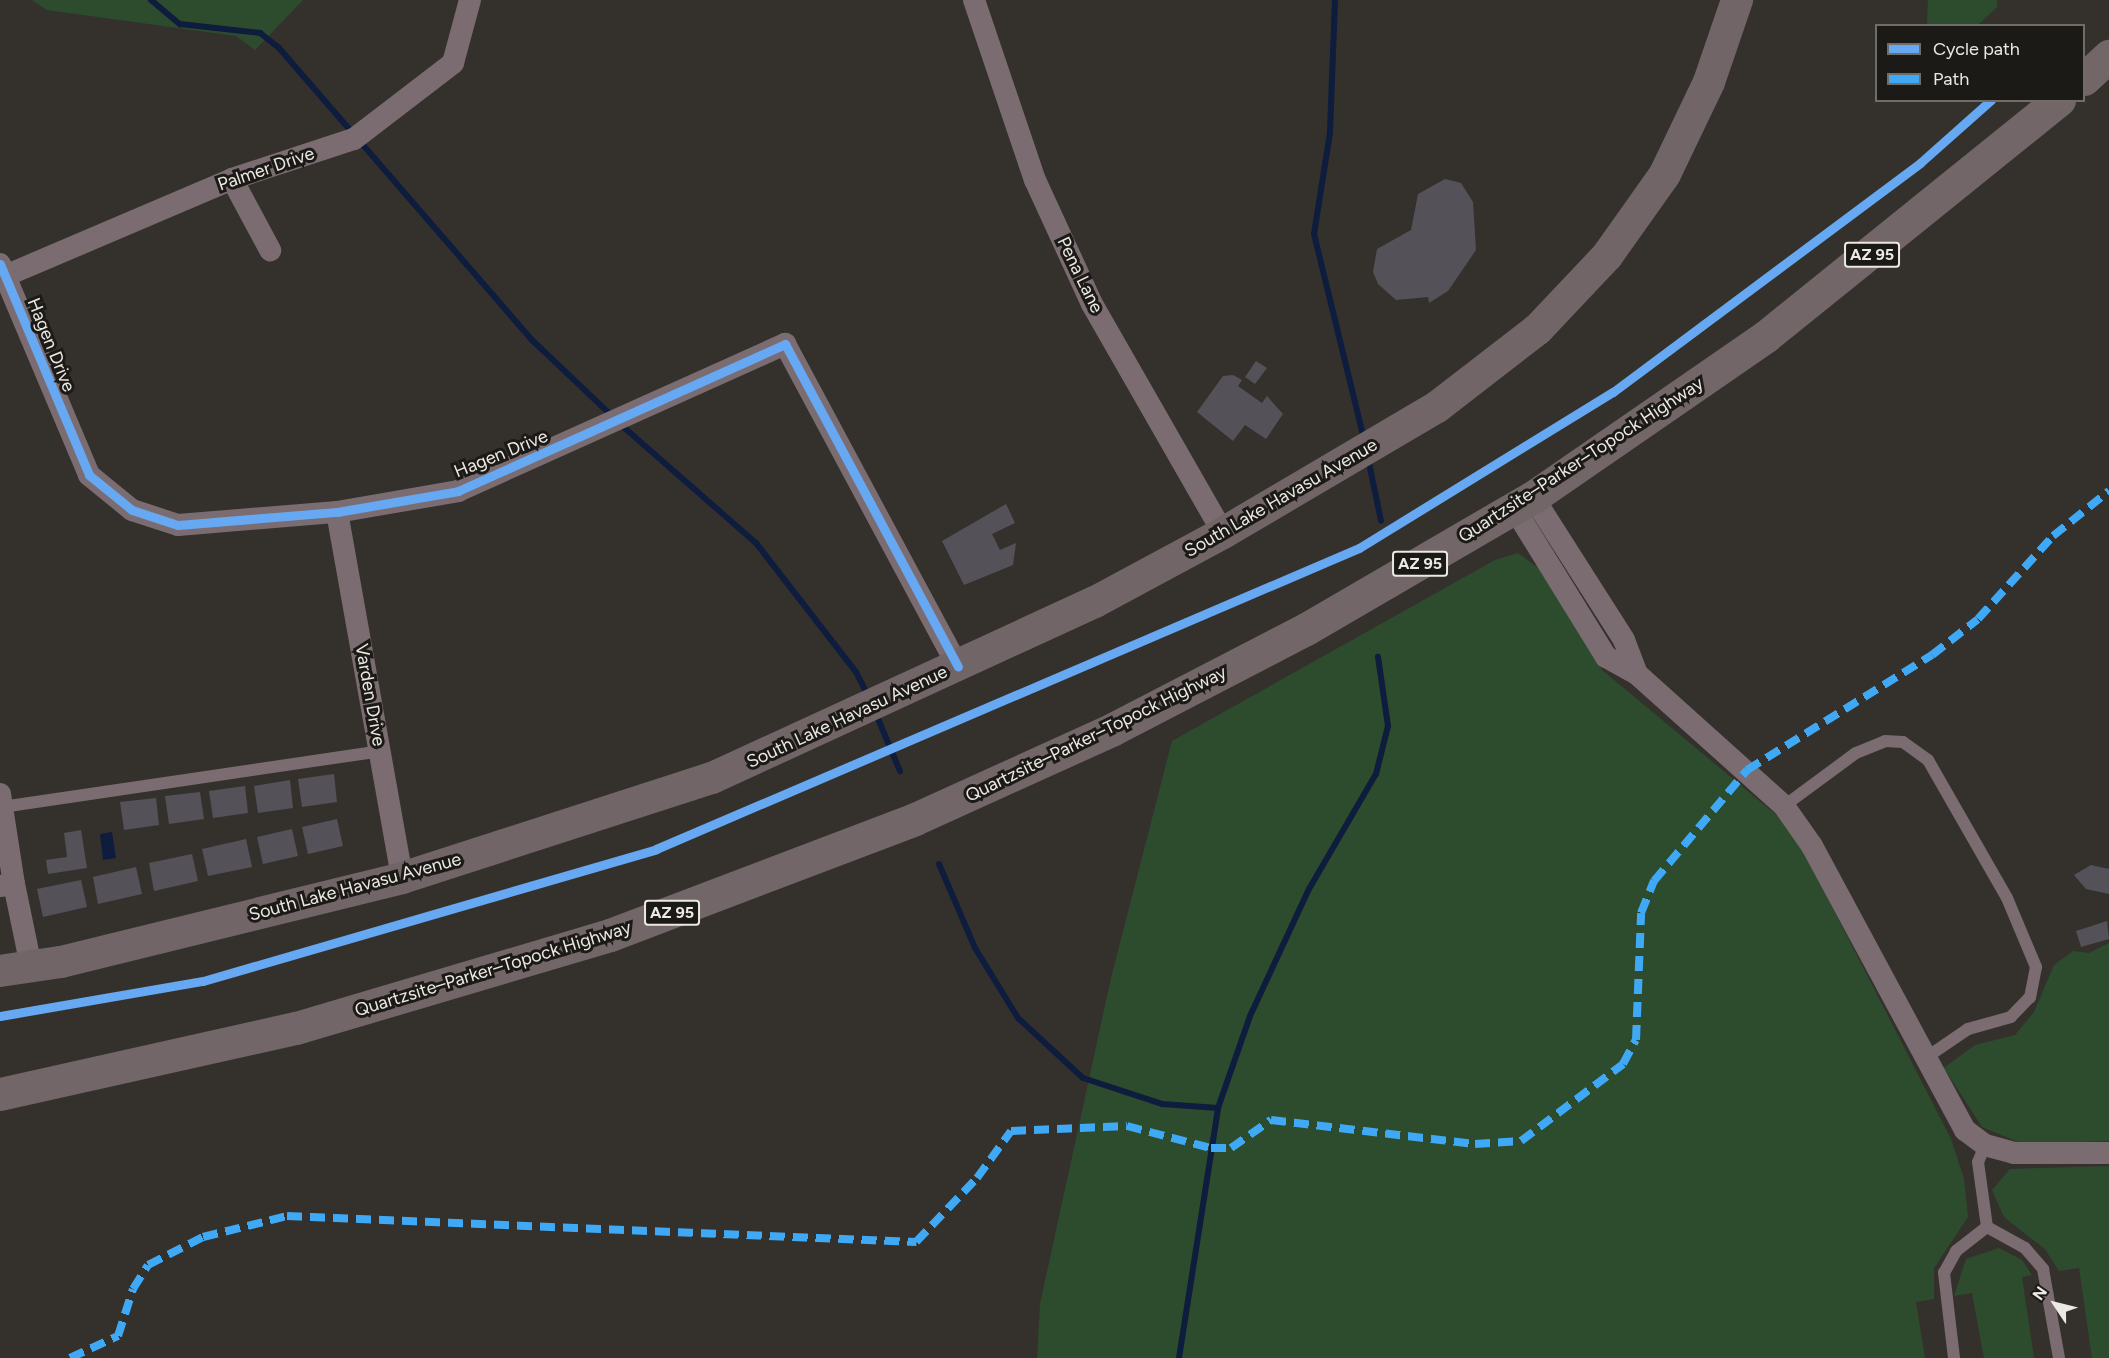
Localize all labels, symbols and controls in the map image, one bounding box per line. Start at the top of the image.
legend [1875,24,2085,102]
text: Cycle path [1933,38,2020,60]
text: Path [1933,68,1969,90]
street label: Palmer Drive [215,142,317,196]
street label: Pena Lane [1052,233,1108,317]
road number: AZ 95 [1844,242,1900,268]
street label: Hagen Drive [22,295,80,395]
street label: Quartzsite–Parker–Topock Highway [1454,373,1708,547]
street label: Hagen Drive [451,425,551,483]
street label: South Lake Havasu Avenue [1181,434,1381,562]
road number: AZ 95 [1392,551,1448,577]
street label: Varden Drive [350,642,390,748]
street label: South Lake Havasu Avenue [743,661,951,773]
street label: Quartzsite–Parker–Topock Highway [962,661,1230,807]
street label: South Lake Havasu Avenue [247,848,463,926]
road number: AZ 95 [644,900,700,926]
street label: Quartzsite–Parker–Topock Highway [352,917,634,1021]
north arrow [2025,1274,2085,1334]
text: N [2029,1283,2051,1304]

